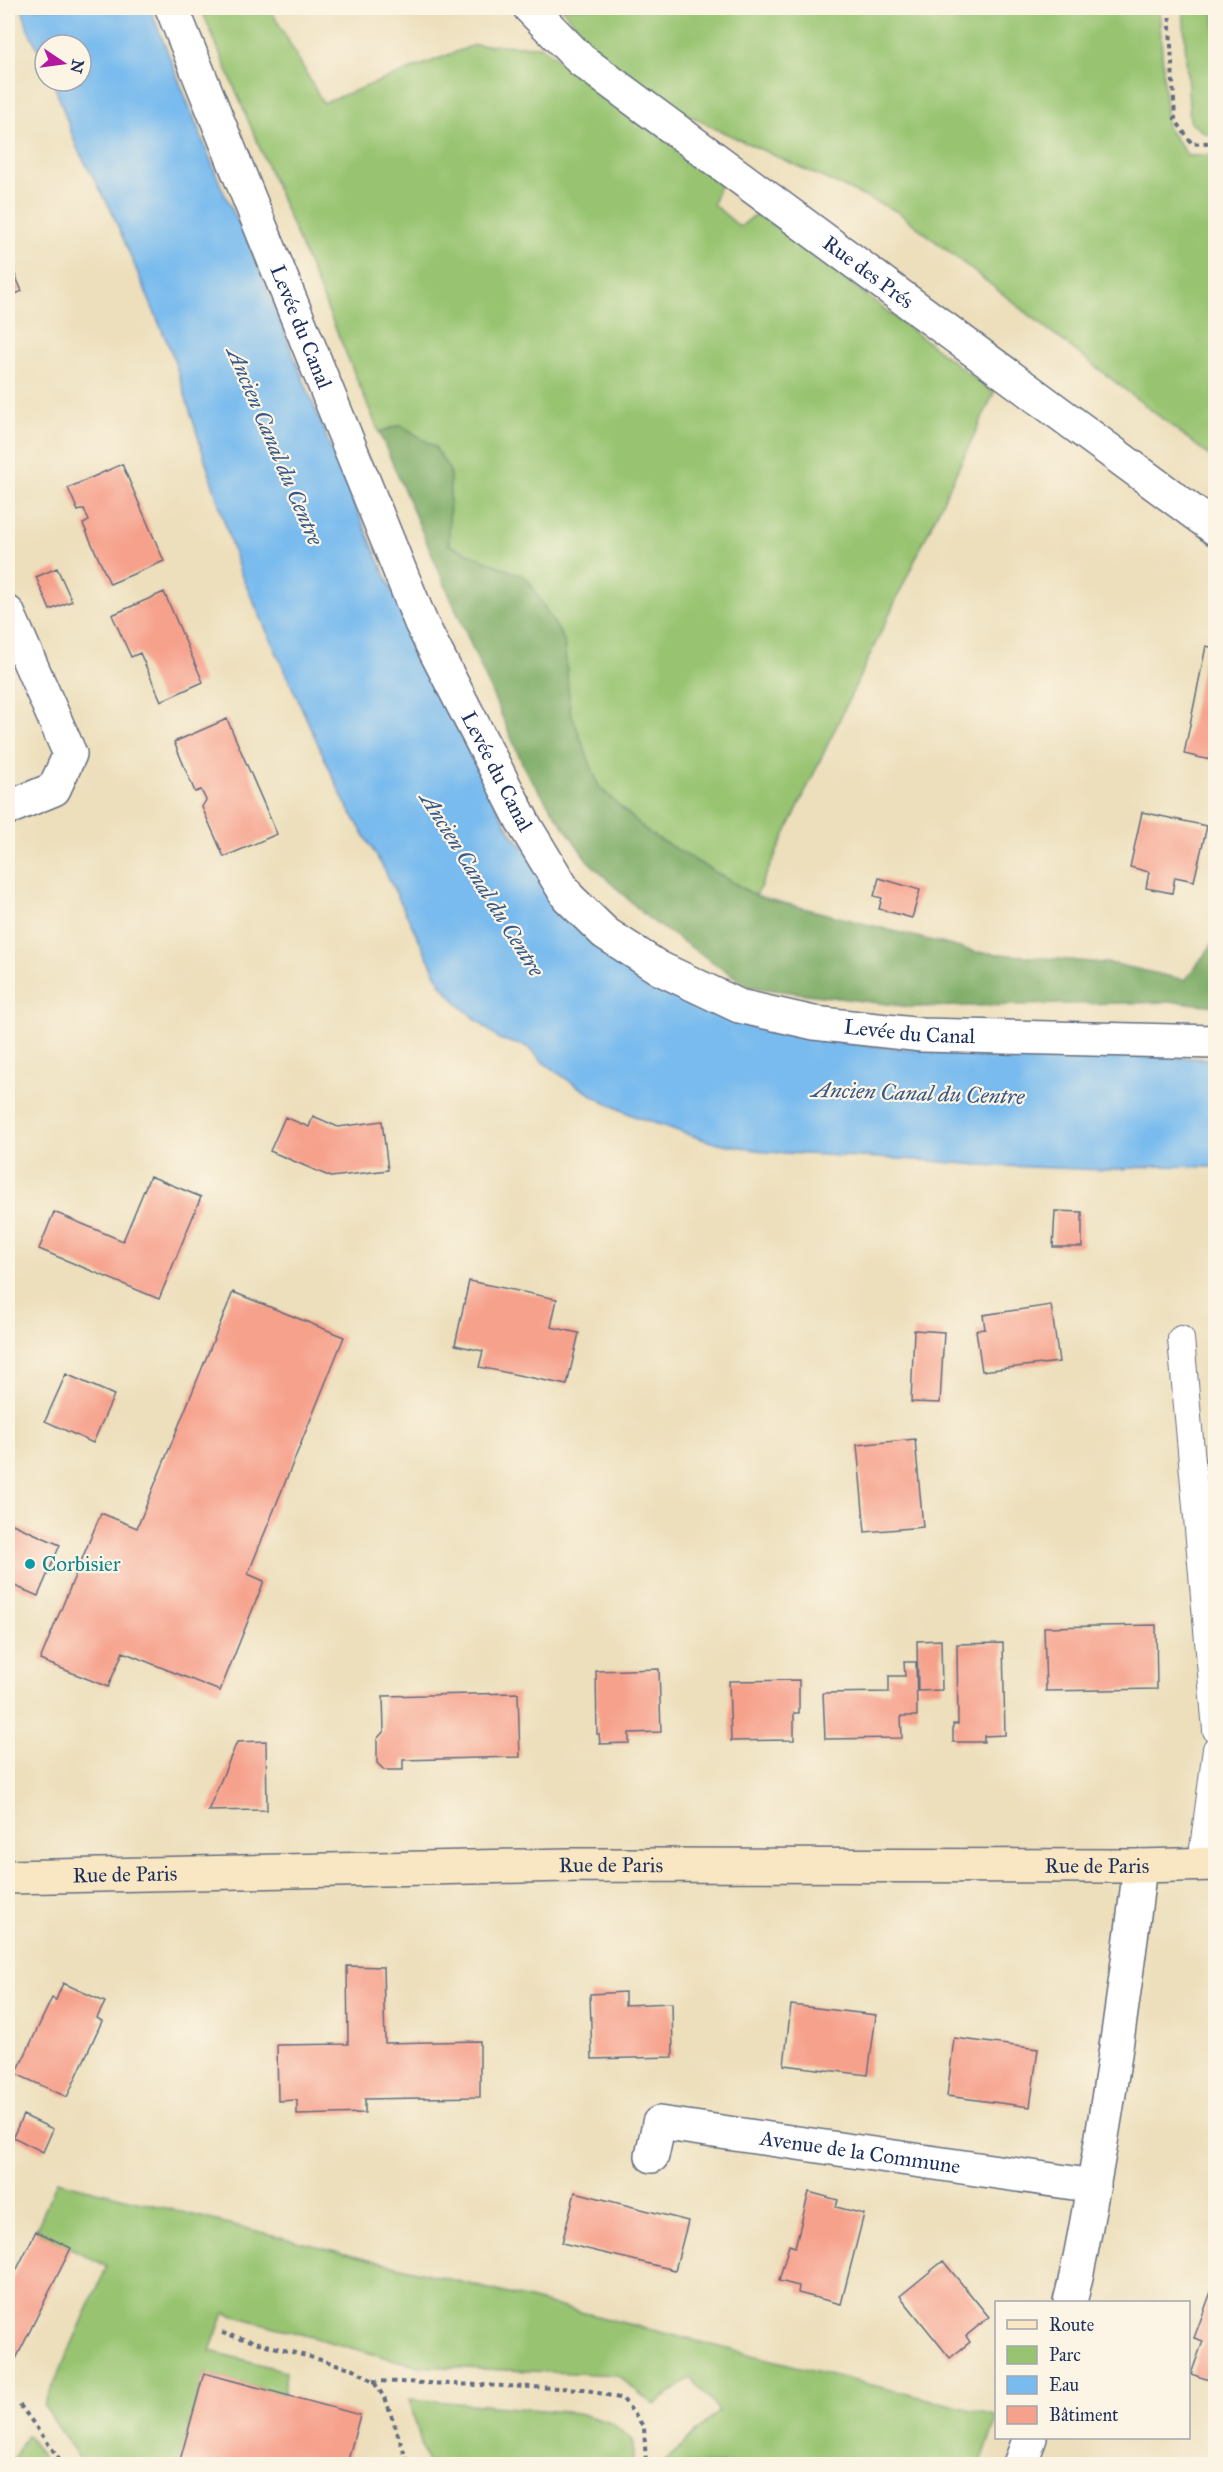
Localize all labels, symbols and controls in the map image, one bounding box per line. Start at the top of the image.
north arrow [33,33,93,93]
text: N [66,58,88,75]
street label: Rue des Prés [818,230,919,314]
street label: Levée du Canal [264,261,338,393]
water label: Ancien Canal du Centre [220,341,329,550]
street label: Levée du Canal [455,707,538,837]
water label: Ancien Canal du Centre [413,785,550,982]
street label: Levée du Canal [843,1013,976,1049]
water label: Ancien Canal du Centre [809,1076,1026,1110]
place label: Corbisier [42,1551,121,1577]
marker: Corbisier [23,1557,37,1571]
street label: Rue de Paris [558,1852,663,1878]
street label: Rue de Paris [1044,1853,1150,1879]
street label: Rue de Paris [72,1860,178,1889]
street label: Avenue de la Commune [757,2125,962,2180]
legend [995,2301,1190,2439]
text: Route [1049,2314,1094,2336]
text: Parc [1049,2344,1081,2366]
text: Eau [1049,2374,1079,2396]
text: Bâtiment [1049,2404,1119,2426]

